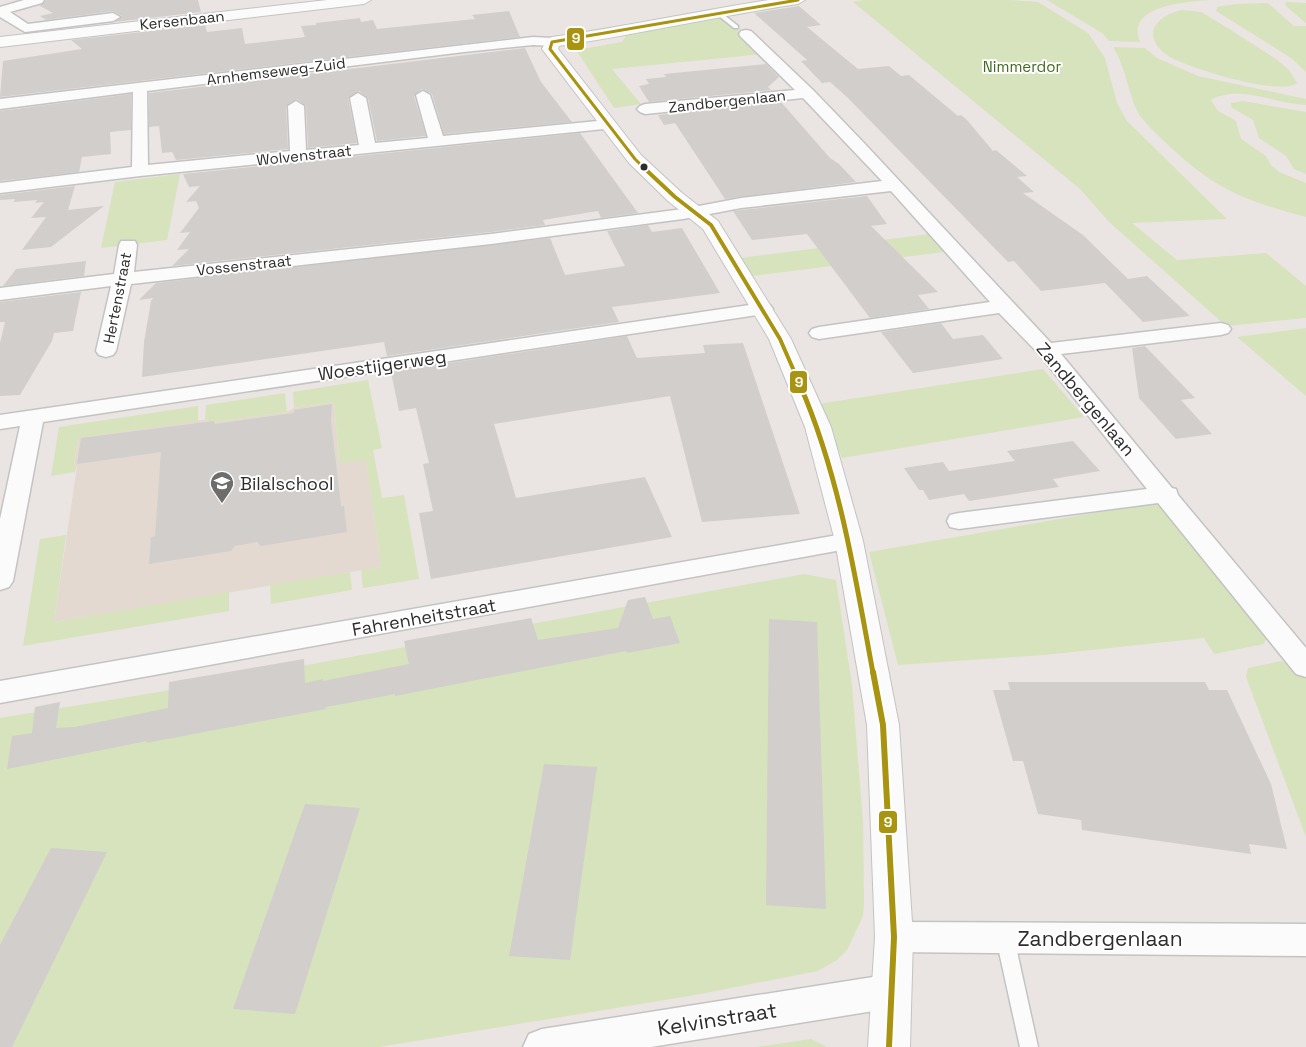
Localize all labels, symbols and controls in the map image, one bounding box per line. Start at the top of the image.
street label: Kersenbaan [139,6,225,34]
line badge: 9 [566,27,585,51]
text: 9 [572,29,580,47]
street label: Arnhemseweg-Zuid [205,53,347,89]
park label: Nimmerdor [983,57,1061,76]
street label: Zandbergenlaan [667,85,787,117]
street label: Wolvenstraat [256,141,353,169]
unlabelled marker [639,162,649,172]
street label: Hertenstraat [99,251,135,345]
street label: Vossenstraat [195,251,293,279]
street label: Zandbergenlaan [1032,337,1140,461]
street label: Woestijgerweg [316,345,448,385]
line badge: 9 [789,370,808,394]
text: 9 [795,373,803,391]
school or university icon: Bilalschool [209,470,235,504]
place label: Bilalschool [240,472,333,495]
street label: Fahrenheitstraat [350,593,498,641]
line badge: 9 [878,810,898,834]
text: 9 [884,813,892,831]
street label: Zandbergenlaan [1017,925,1183,952]
street label: Kelvinstraat [655,996,779,1042]

